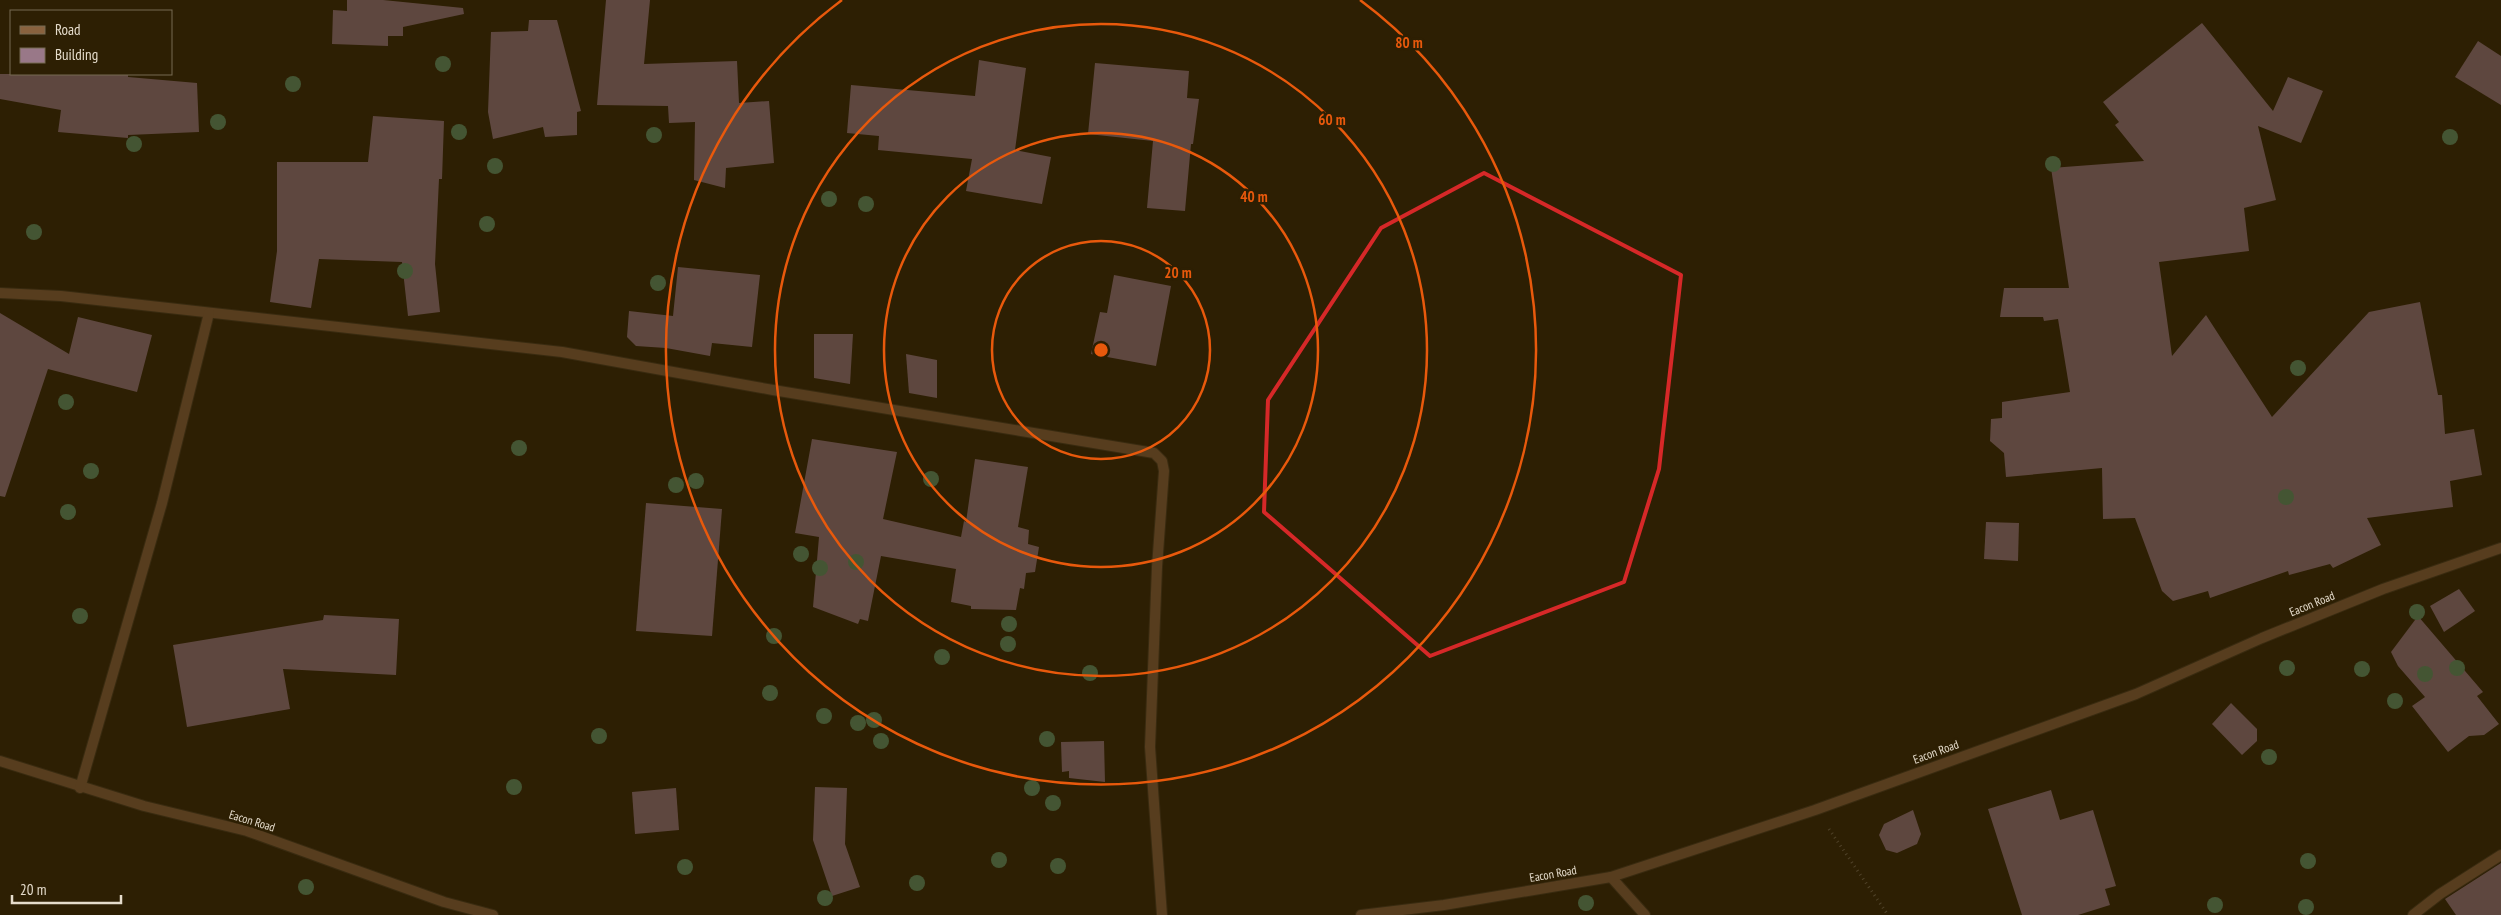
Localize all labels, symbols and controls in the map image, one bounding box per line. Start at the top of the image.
legend [10,10,172,75]
text: Road [55,20,81,39]
text: 80 m [1395,33,1423,52]
text: Building [55,45,98,64]
text: 60 m [1318,110,1346,129]
text: 40 m [1240,187,1268,206]
text: 20 m [1164,263,1192,282]
centre of rings [1092,341,1110,359]
street label: Eacon Road [2287,588,2337,619]
street label: Eacon Road [1911,736,1961,767]
street label: Eacon Road [227,806,277,835]
street label: Eacon Road [1528,862,1578,885]
scale bar [12,872,121,904]
text: 20 m [20,880,46,899]

